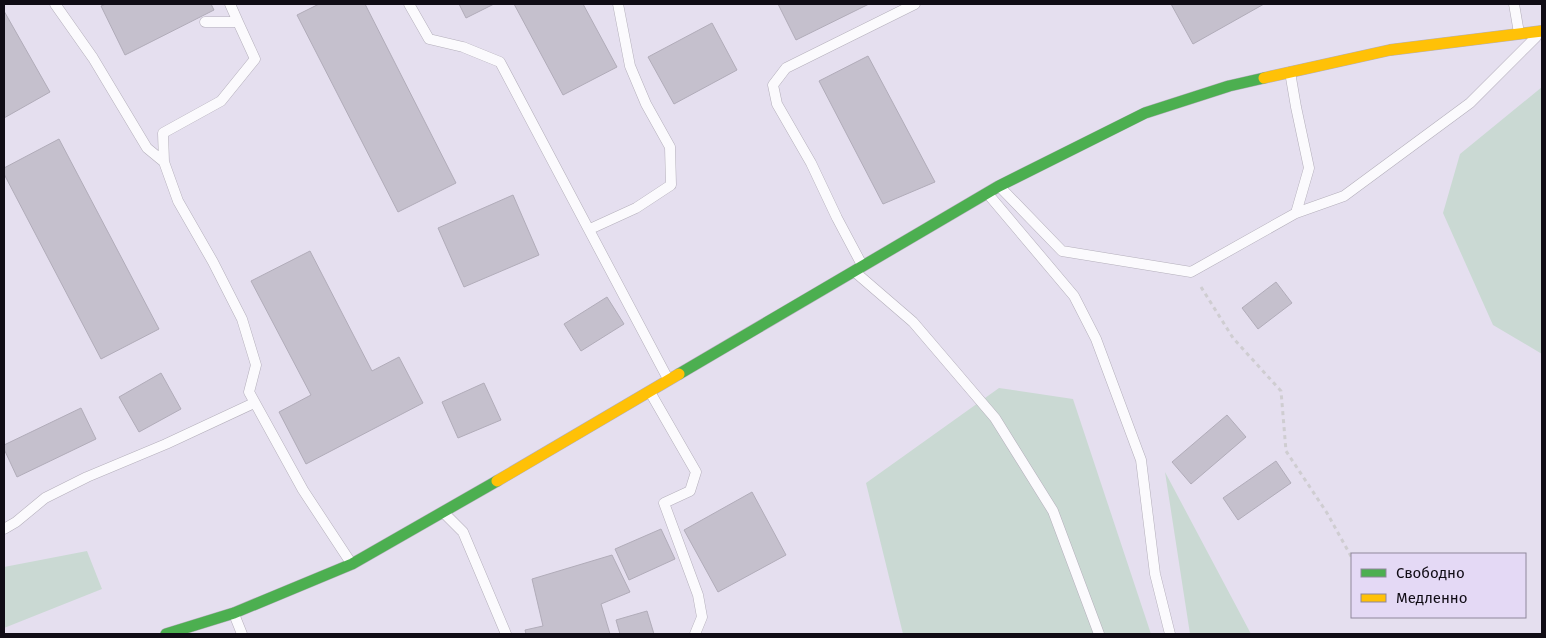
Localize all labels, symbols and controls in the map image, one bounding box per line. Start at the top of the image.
legend [1351,553,1526,618]
text: Свободно [1396,564,1465,582]
text: Медленно [1396,589,1468,607]

